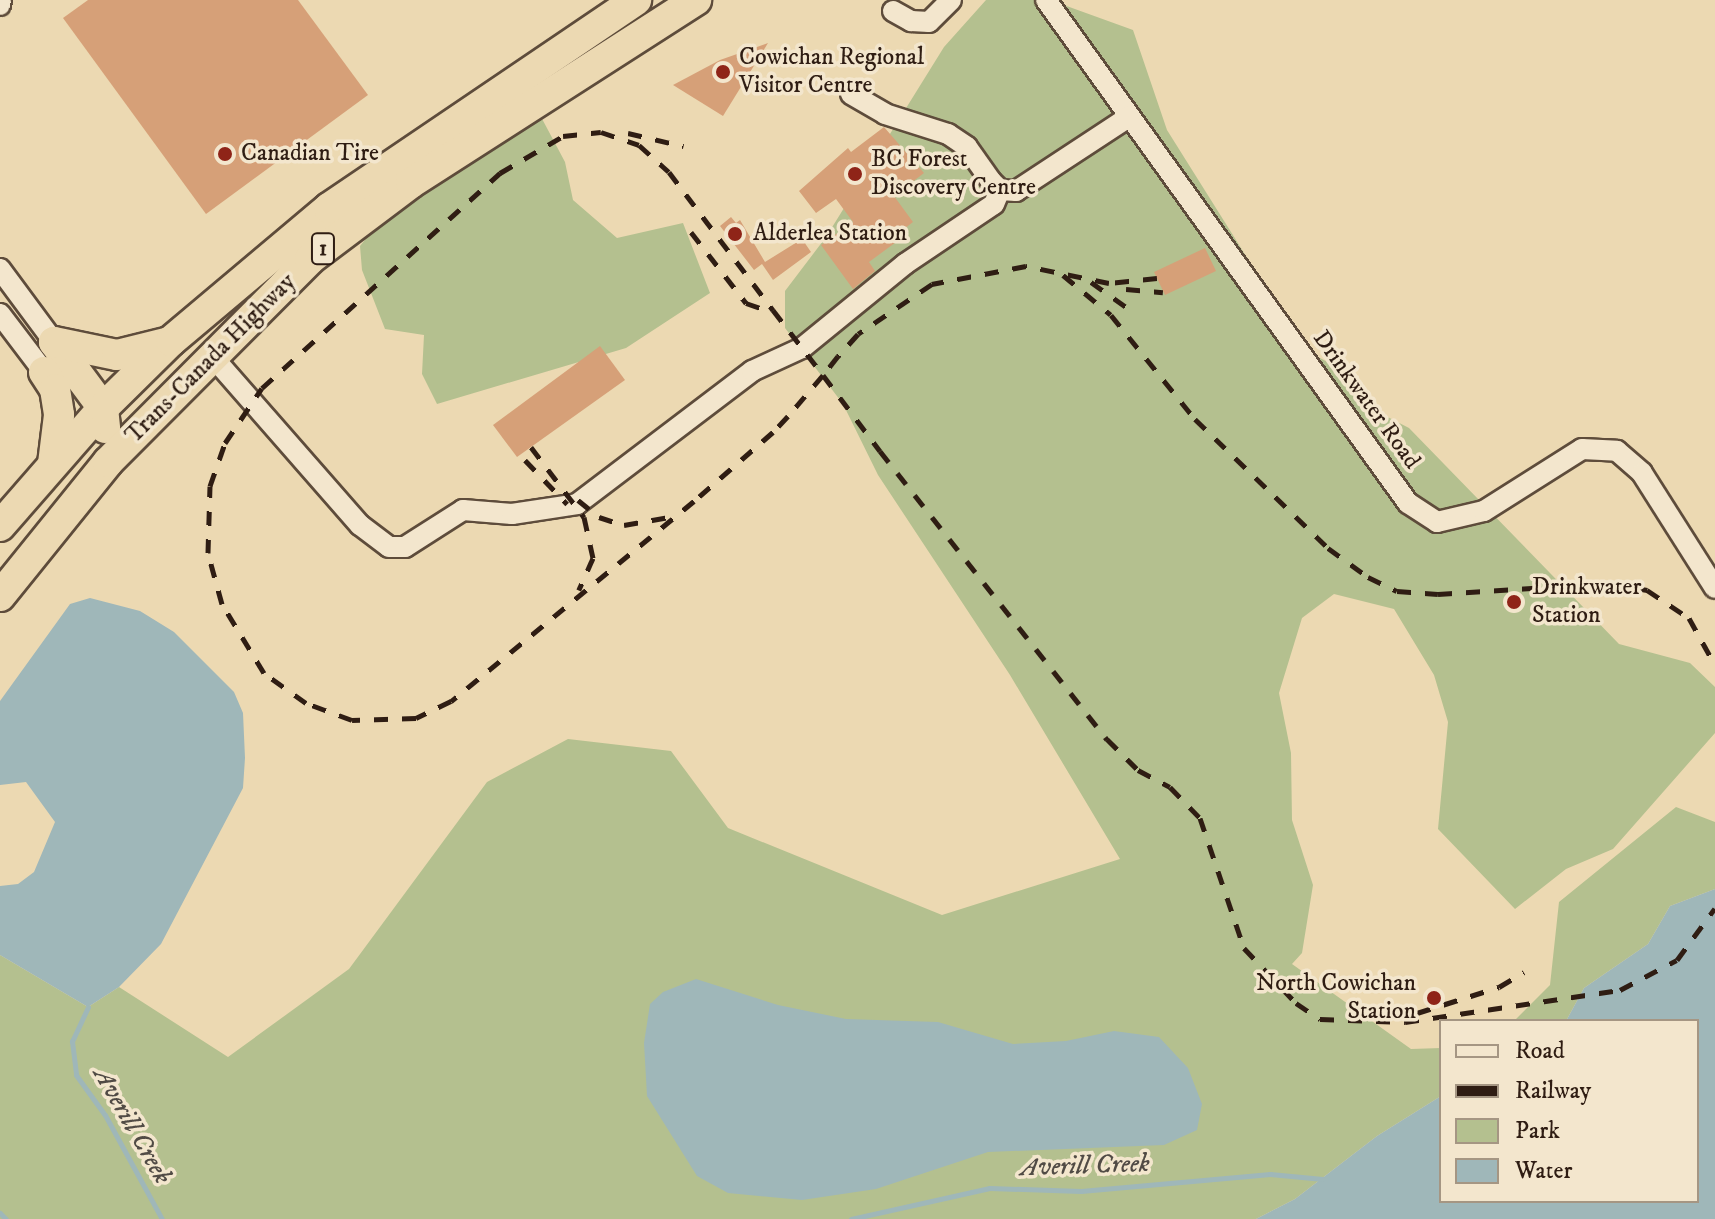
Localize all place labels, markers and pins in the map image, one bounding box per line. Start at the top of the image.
place label: Cowichan Regional Visitor Centre [739,44,924,100]
marker: Cowichan Regional Visitor Centre [714,63,732,81]
place label: Canadian Tire [241,140,379,168]
marker: Canadian Tire [216,145,234,163]
place label: BC Forest Discovery Centre [871,146,1036,202]
marker: BC Forest Discovery Centre [846,165,864,183]
place label: Alderlea Station [753,220,907,248]
marker: Alderlea Station [724,223,746,245]
place label: Drinkwater Station [1532,574,1641,630]
marker: Drinkwater Station [1503,591,1525,613]
place label: North Cowichan Station [1256,970,1416,1026]
marker: North Cowichan Station [1423,987,1445,1009]

